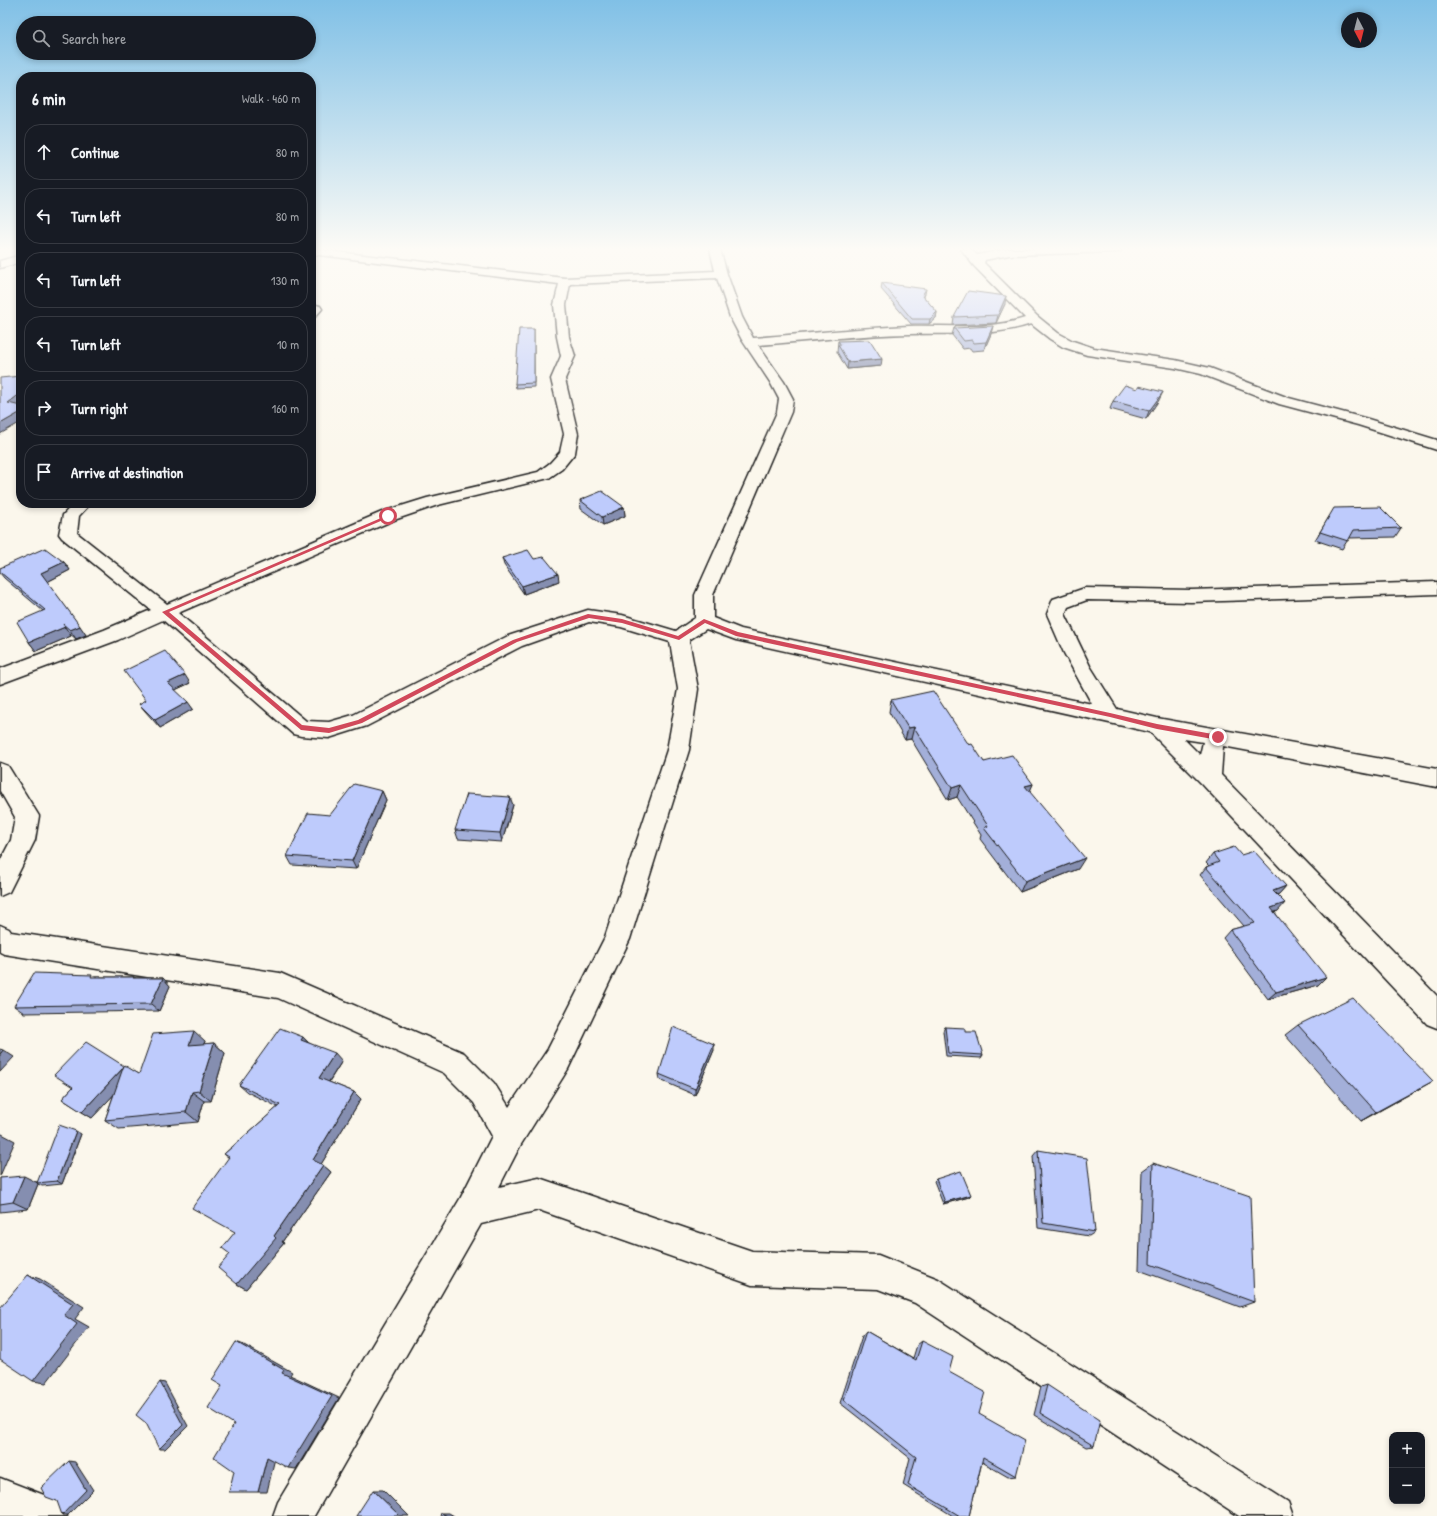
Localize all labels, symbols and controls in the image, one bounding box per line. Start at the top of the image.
north arrow [1341,12,1377,48]
search box [16,16,316,60]
icon: search [30,27,52,49]
text: Search here [62,28,126,49]
text: 6 min [32,87,66,110]
text: Walk · 460 m [242,89,300,107]
icon: ahead [33,141,55,163]
text: Continue [71,142,119,163]
text: 80 m [276,143,299,161]
icon: left [33,205,55,227]
text: Turn left [71,206,121,227]
text: 80 m [276,207,299,225]
icon: left [33,269,55,291]
text: Turn left [71,270,121,291]
text: 130 m [271,271,299,289]
icon: left [33,333,55,355]
text: Turn left [71,334,121,355]
text: 10 m [277,335,299,353]
icon: right [33,397,55,419]
text: Turn right [71,398,127,419]
text: 160 m [271,399,299,417]
icon: arrive [33,461,55,483]
text: Arrive at destination [71,462,183,483]
route start [379,507,397,525]
route end [1209,728,1227,746]
map controls [1389,1432,1425,1504]
button: + [1389,1432,1425,1468]
button: − [1389,1468,1425,1504]

